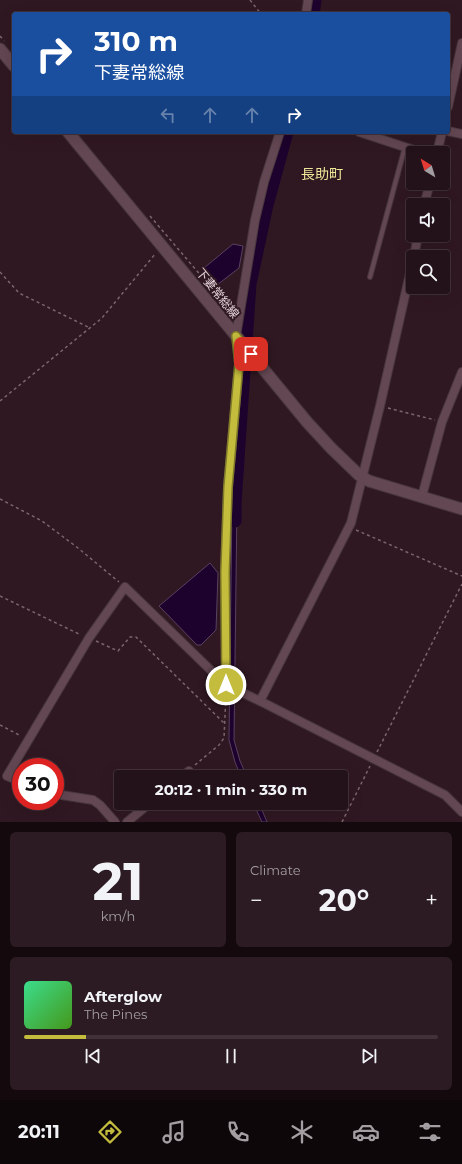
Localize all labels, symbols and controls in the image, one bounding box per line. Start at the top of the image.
text: 310 m [94,24,178,58]
icon: right [28,28,80,80]
text: 下妻常総線 [94,62,184,84]
icon: left [157,104,179,126]
icon: ahead [199,104,221,126]
icon: ahead [241,104,263,126]
icon: right [283,104,305,126]
north arrow [406,146,450,190]
map controls [406,146,450,294]
district label: 長助町 [301,165,343,183]
button: sound [406,198,450,242]
button: search [406,250,450,294]
street label: 下妻常総線 [193,265,243,321]
pin [234,337,268,371]
icon: arrive [240,343,262,365]
position arrow [205,664,247,706]
speed limit sign: 30 [12,758,64,810]
text: 20:12 · 1 min · 330 m [155,780,307,799]
text: 21 [92,850,144,913]
text: Climate [250,862,301,878]
text: 20° [319,882,369,919]
text: − [250,887,263,914]
text: + [425,887,438,914]
text: km/h [101,908,135,924]
text: Afterglow [84,987,162,1006]
text: The Pines [84,1006,147,1022]
icon: previous [82,1045,104,1067]
icon: pause [220,1045,242,1067]
icon: next [358,1045,380,1067]
icon: directions [96,1118,124,1146]
icon: music [160,1118,188,1146]
icon: phone [224,1118,252,1146]
icon: climate [288,1118,316,1146]
icon: car [352,1118,380,1146]
icon: filters [416,1118,444,1146]
text: 20:11 [18,1121,60,1143]

